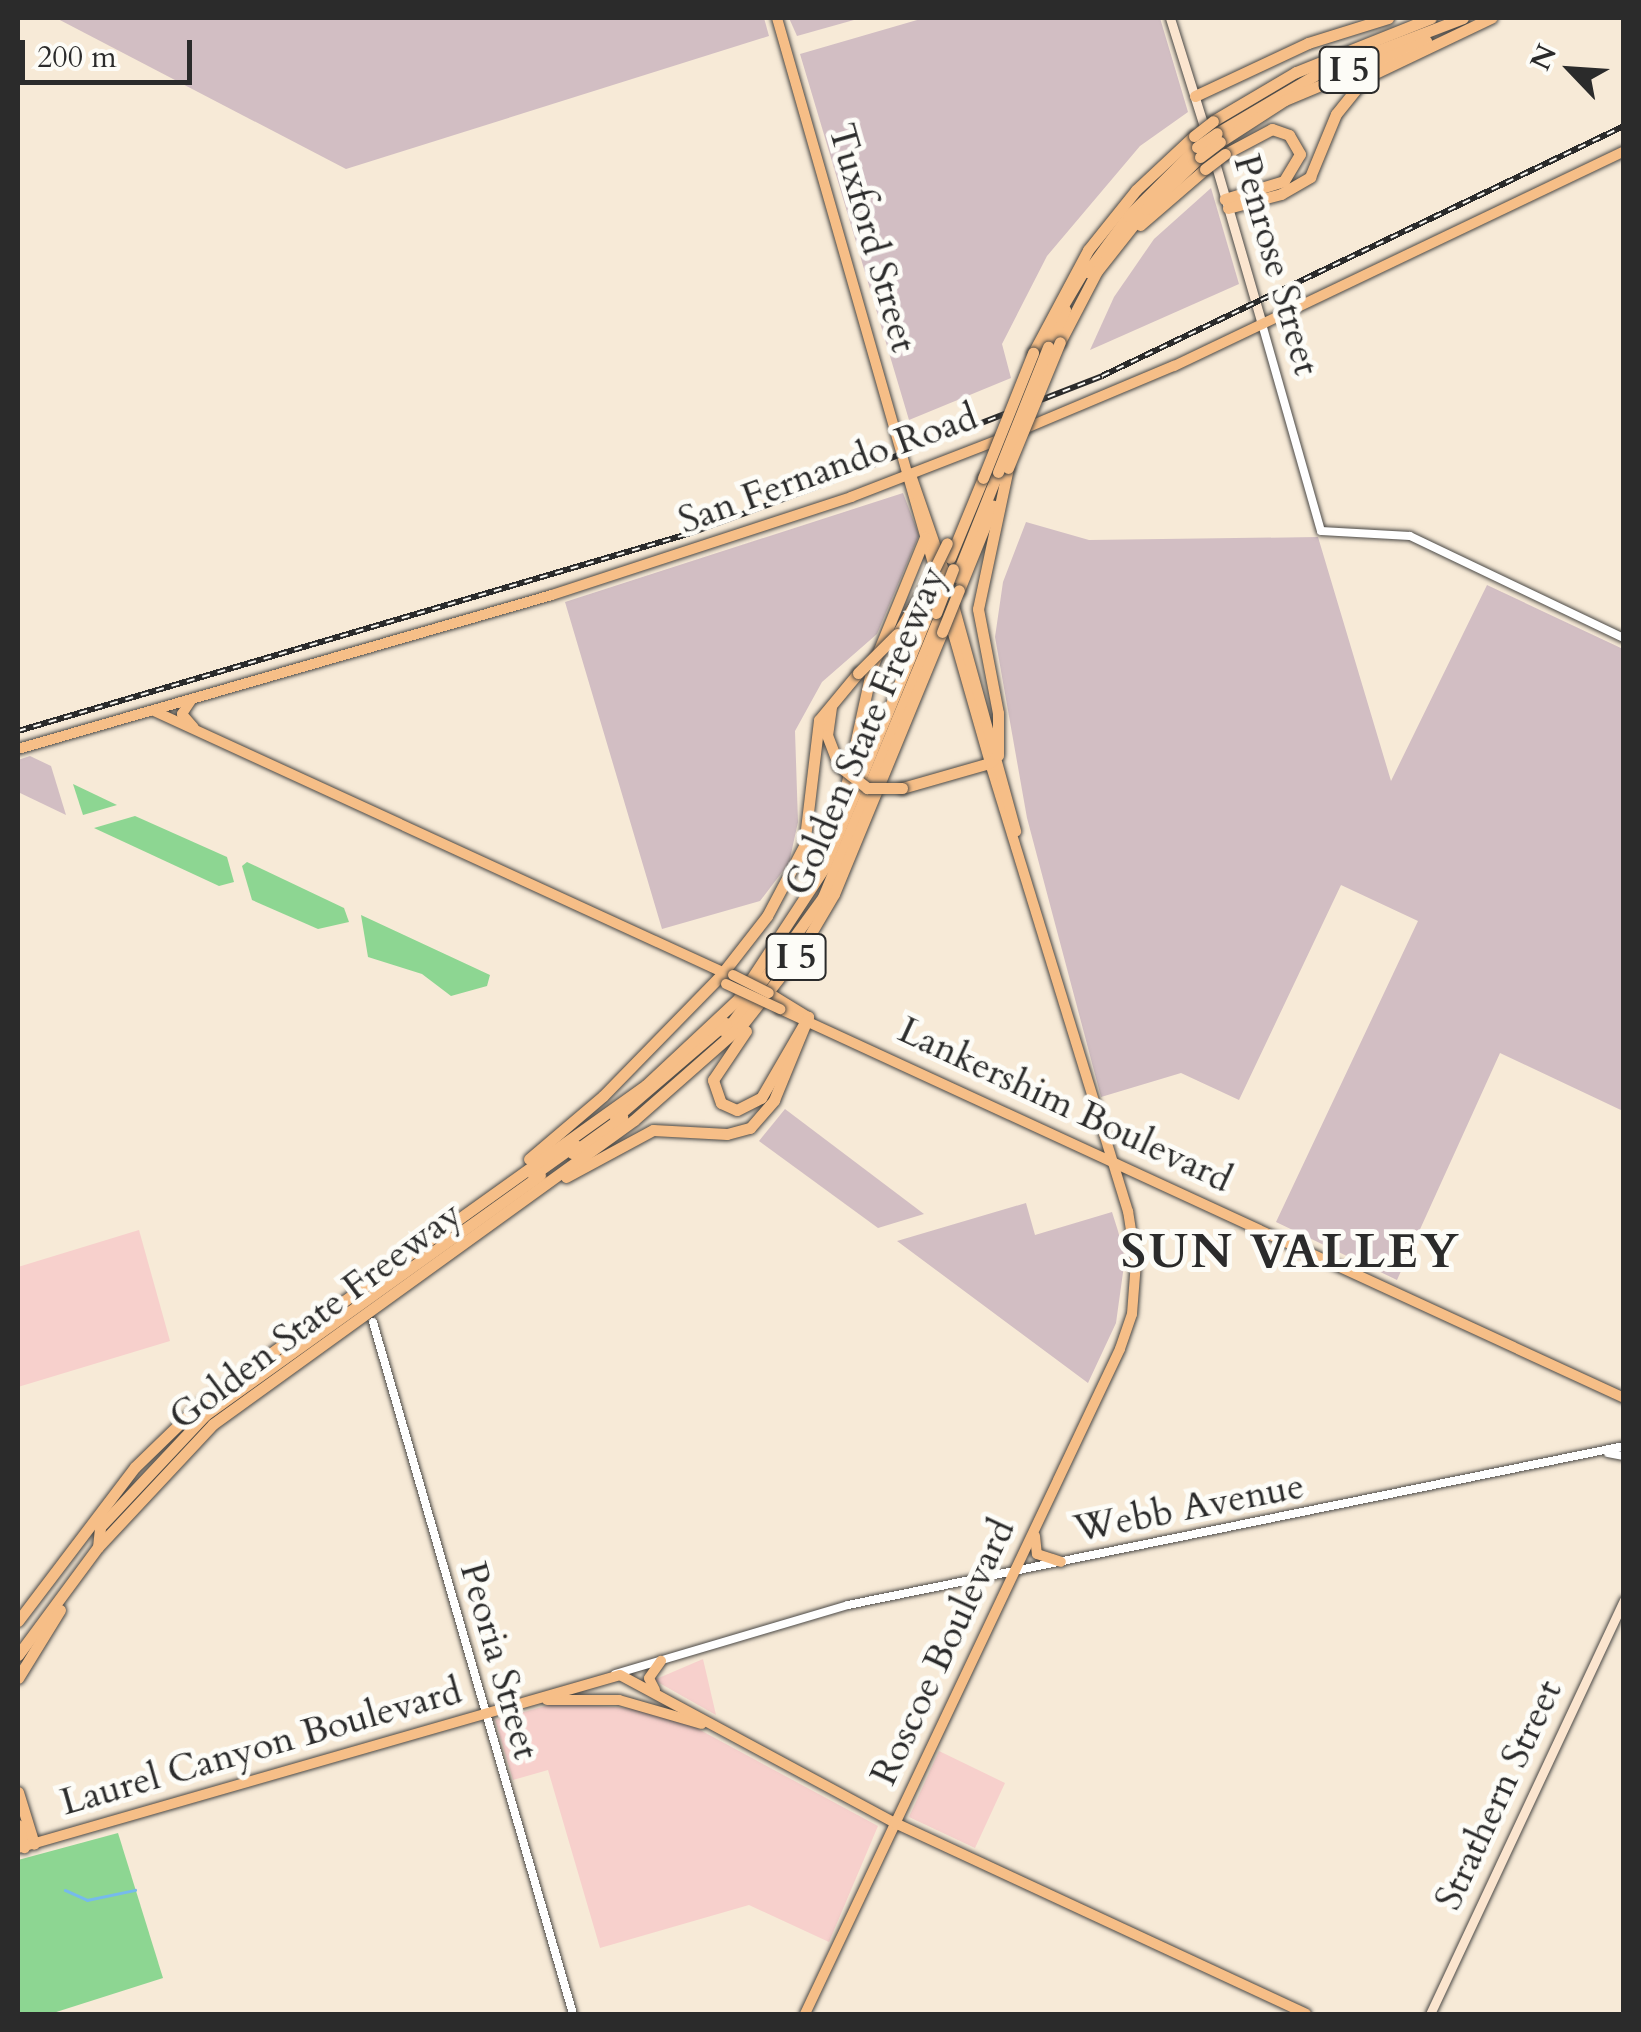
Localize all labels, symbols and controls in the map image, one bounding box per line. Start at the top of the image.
scale bar [25,20,198,82]
north arrow [1521,20,1621,120]
text: 200 m [37,37,117,78]
text: N [1521,38,1566,76]
road number: I 5 [1316,40,1382,100]
street label: Tuxford Street [818,119,926,357]
street label: Penrose Street [1223,149,1329,381]
street label: San Fernando Road [673,394,983,544]
street label: Golden State Freeway [776,559,956,903]
road number: I 5 [764,927,828,987]
street label: Lankershim Boulevard [891,1008,1239,1202]
street label: Golden State Freeway [161,1191,471,1441]
district label: SUN VALLEY [1121,1223,1461,1281]
street label: Webb Avenue [1070,1463,1308,1553]
street label: Roscoe Boulevard [861,1512,1025,1792]
street label: Peoria Street [449,1557,549,1765]
street label: Laurel Canyon Boulevard [55,1668,467,1826]
street label: Strathern Street [1426,1673,1572,1917]

